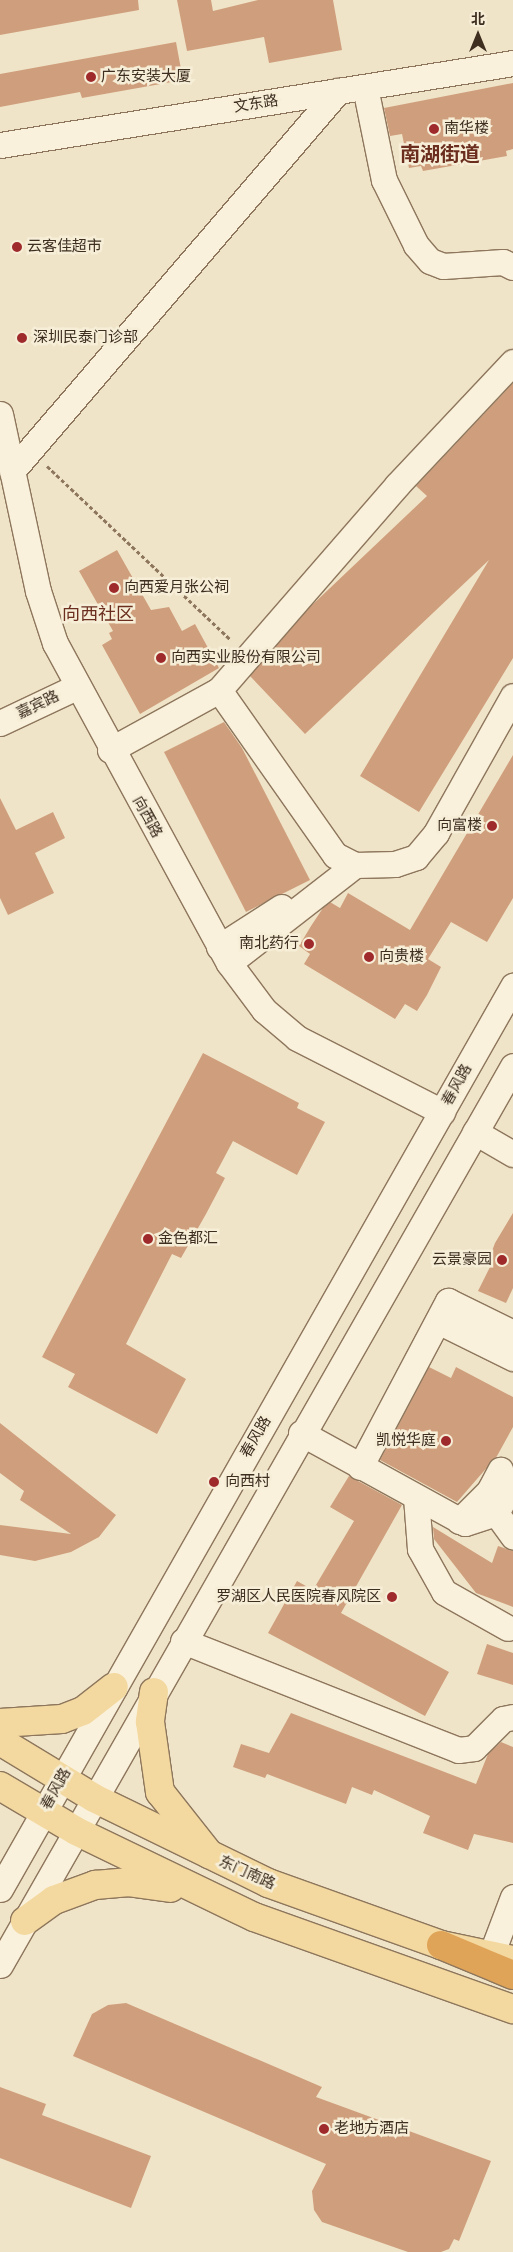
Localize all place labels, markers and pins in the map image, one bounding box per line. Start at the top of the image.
place label: 广东安装大厦 [101,68,191,86]
marker: 广东安装大厦 [85,71,97,83]
place label: 南华楼 [444,120,489,138]
marker: 南华楼 [428,123,440,135]
place label: 云客佳超市 [27,238,102,256]
marker: 云客佳超市 [11,241,23,253]
place label: 深圳民泰门诊部 [33,329,138,347]
marker: 深圳民泰门诊部 [15,331,29,345]
place label: 向西爱月张公祠 [124,579,229,597]
marker: 向西爱月张公祠 [108,582,120,594]
place label: 向西实业股份有限公司 [171,649,321,667]
marker: 向西实业股份有限公司 [155,652,167,664]
place label: 向富楼 [437,817,482,835]
marker: 向富楼 [486,820,498,832]
place label: 南北药行 [239,935,299,953]
marker: 南北药行 [303,938,315,950]
place label: 向贵楼 [379,948,424,966]
marker: 向贵楼 [363,951,375,963]
place label: 金色都汇 [158,1230,218,1248]
marker: 金色都汇 [142,1233,154,1245]
place label: 云景豪园 [432,1251,492,1269]
marker: 云景豪园 [496,1254,508,1266]
place label: 凯悦华庭 [376,1432,436,1450]
marker: 凯悦华庭 [440,1435,452,1447]
place label: 向西村 [225,1473,270,1491]
marker: 向西村 [207,1475,221,1489]
place label: 罗湖区人民医院春风院区 [216,1588,381,1606]
marker: 罗湖区人民医院春风院区 [385,1590,399,1604]
place label: 老地方酒店 [334,2120,409,2138]
marker: 老地方酒店 [318,2123,330,2135]

